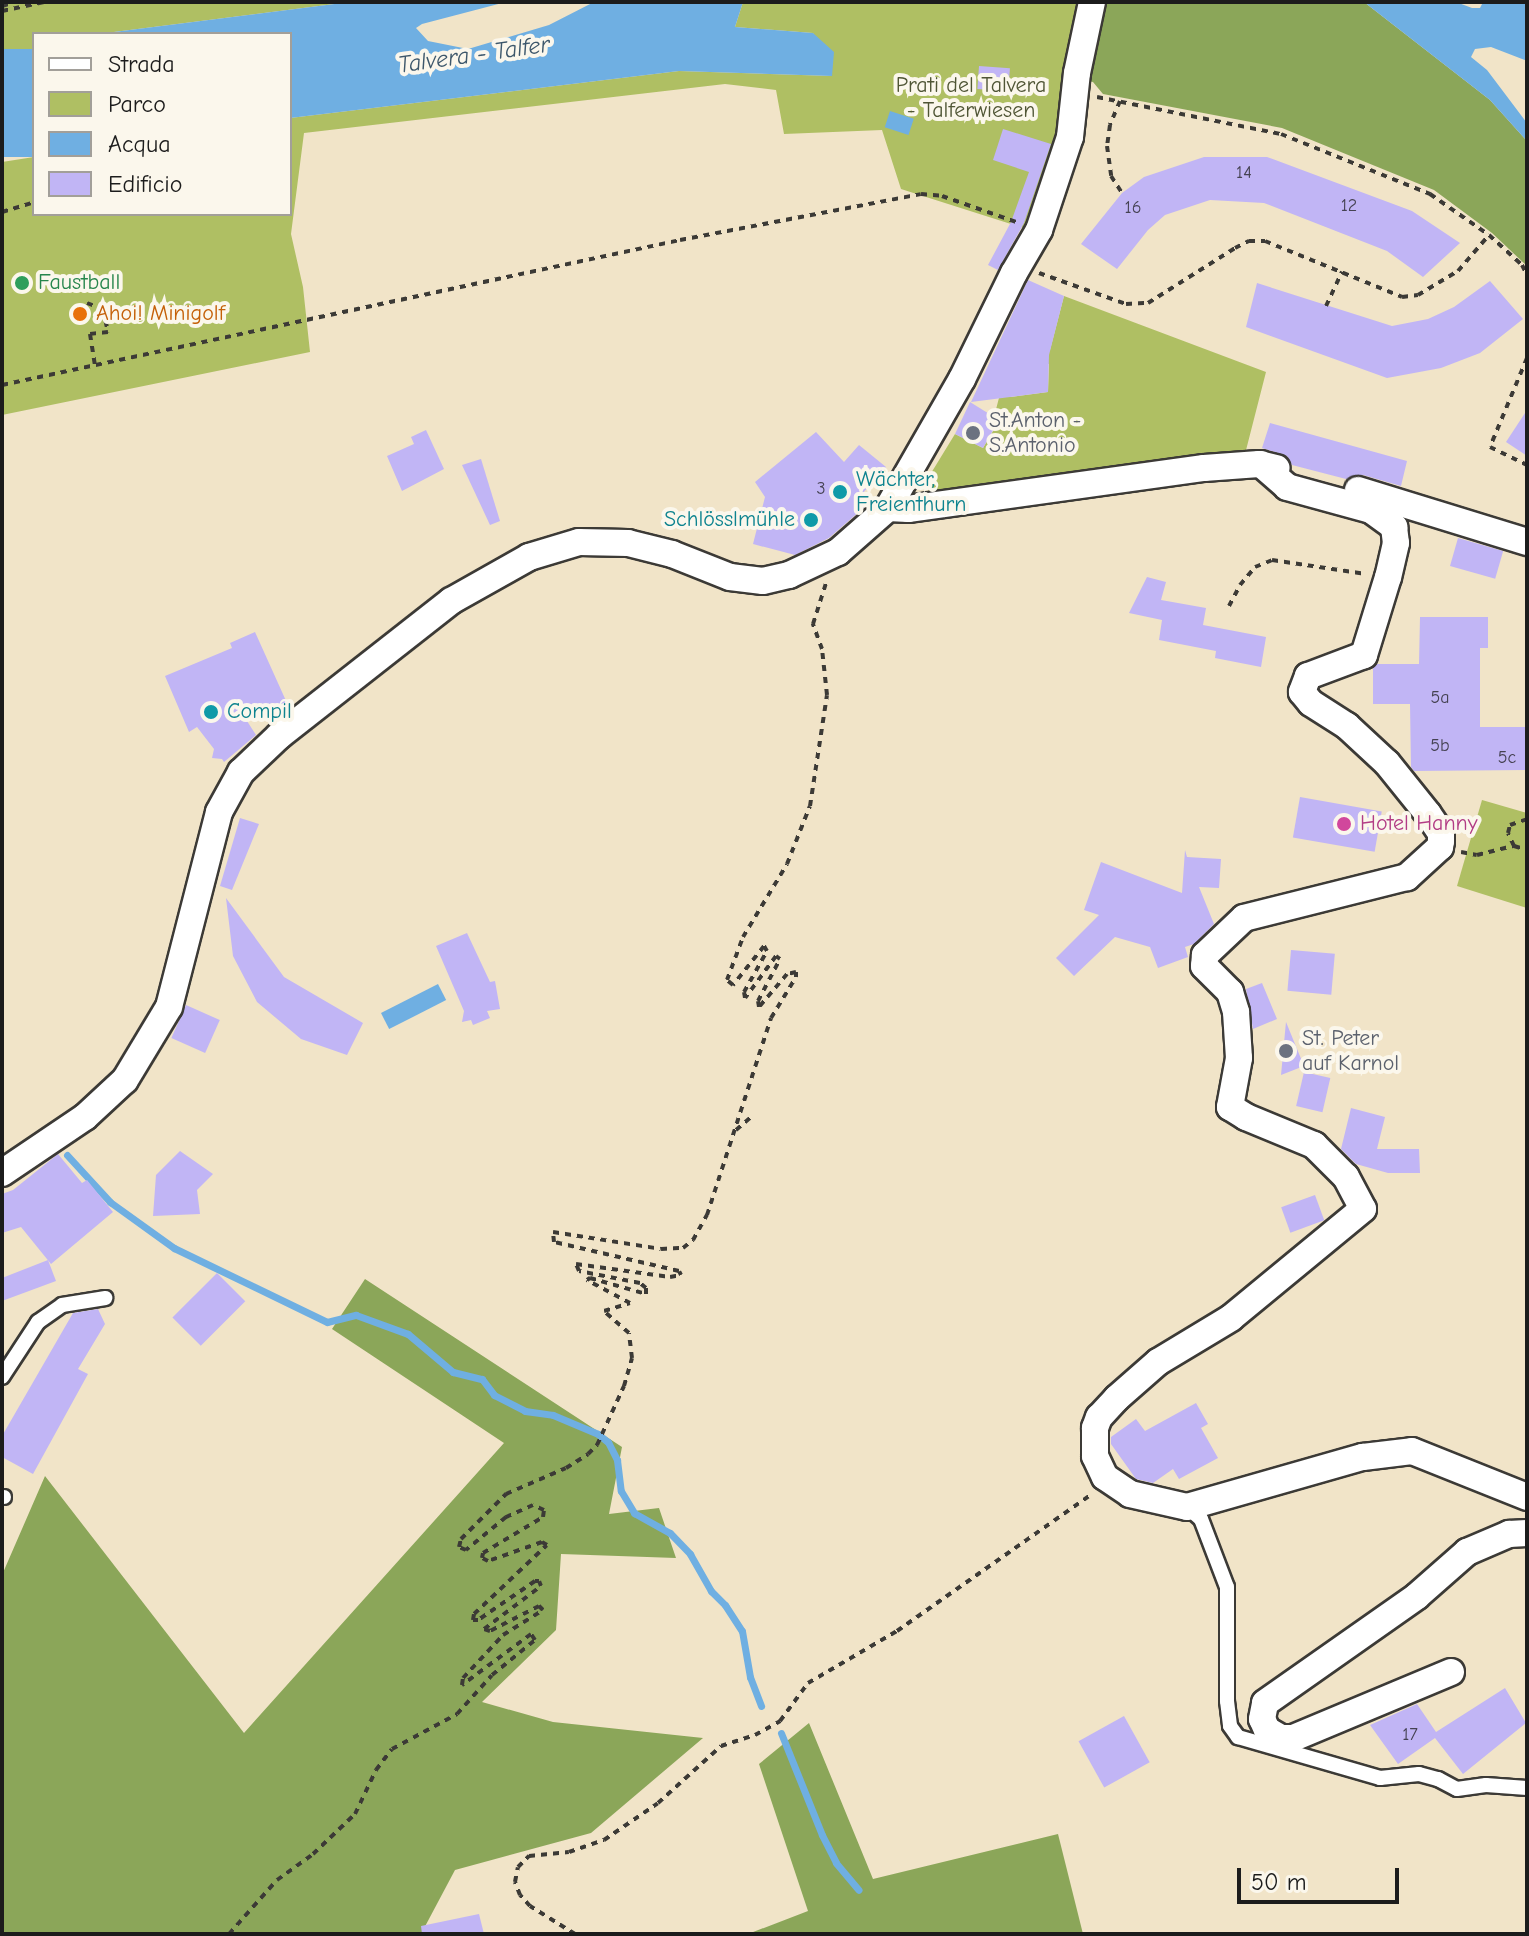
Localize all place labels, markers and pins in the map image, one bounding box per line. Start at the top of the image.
place label: Faustball [38,270,120,296]
marker: Faustball [13,274,31,292]
place label: Ahoi! Minigolf [96,301,225,327]
marker: Ahoi! Minigolf [71,305,89,323]
place label: St.Anton - S.Antonio [989,407,1081,458]
marker: St.Anton - S.Antonio [964,424,982,442]
place label: Wächter, Freienthurn [856,466,966,518]
marker: Wächter, Freienthurn [831,483,849,501]
place label: Schlösslmühle [664,507,795,533]
marker: Schlösslmühle [802,511,820,529]
place label: Compil [227,699,292,725]
marker: Compil [202,703,220,721]
place label: Hotel Hanny [1360,811,1478,837]
marker: Hotel Hanny [1335,815,1353,833]
place label: St. Peter auf Karnol [1302,1025,1399,1076]
marker: St. Peter auf Karnol [1277,1042,1295,1060]

